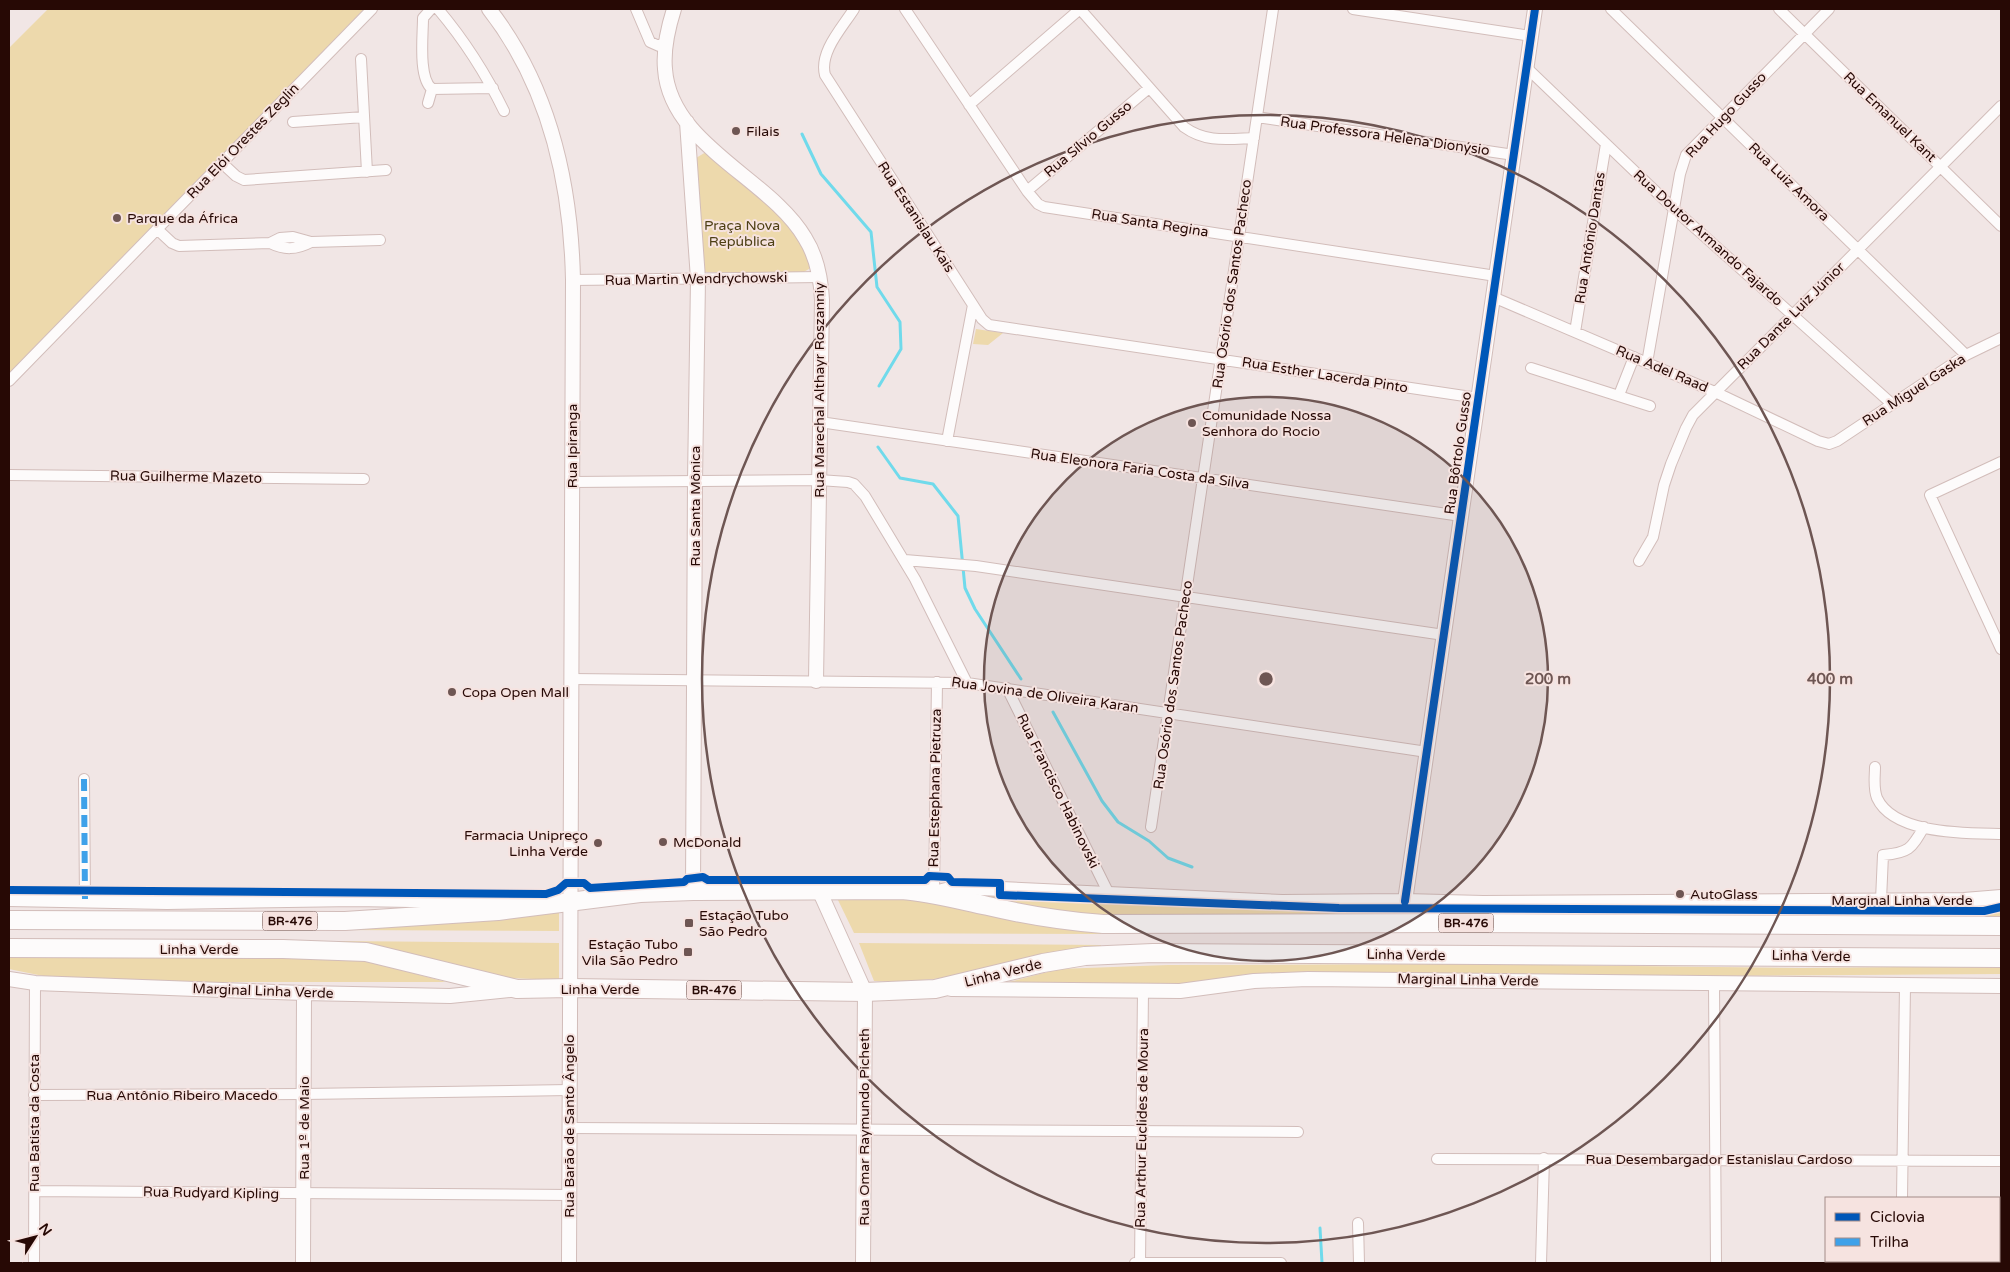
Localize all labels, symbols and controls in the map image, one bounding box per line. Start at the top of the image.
street label: Rua Emanuel Kant [1840,68,1940,166]
street label: Rua Hugo Gusso [1682,69,1770,161]
street label: Rua Elói Orestes Zeglin [183,80,303,202]
street label: Rua Sílvio Gusso [1041,97,1135,181]
street label: Rua Professora Helena Dionýsio [1279,113,1491,159]
place label: Filais [746,123,780,140]
marker: Filais [730,125,742,137]
street label: Rua Luiz Amora [1745,139,1833,225]
street label: Rua Estanislau Kais [874,159,958,276]
street label: Rua Doutor Armando Fajardo [1630,166,1786,310]
street label: Rua Antônio Dantas [1571,171,1609,305]
street label: Rua Osório dos Santos Pacheco [1209,178,1255,390]
street label: Rua Santa Regina [1090,205,1210,241]
place label: Parque da África [127,210,238,227]
marker: Parque da África [111,212,123,224]
park label: Praça Nova República [704,217,780,250]
street label: Rua Dante Luiz Júnior [1734,258,1849,373]
street label: Rua Martin Wendrychowski [605,269,787,289]
street label: Rua Marechal Althayr Roszanniy [811,282,828,498]
street label: Rua Adel Raad [1613,342,1711,396]
street label: Rua Miguel Gaska [1859,350,1969,430]
street label: Rua Esther Lacerda Pinto [1241,353,1409,397]
street label: Rua Bôrtolo Gusso [1441,390,1475,516]
street label: Rua Ipiranga [564,404,581,488]
place label: Comunidade Nossa Senhora do Rocio [1202,407,1331,440]
marker: Comunidade Nossa Senhora do Rocio [1186,417,1198,429]
street label: Rua Eleonora Faria Costa da Silva [1029,445,1251,493]
street label: Rua Santa Mônica [687,446,704,566]
street label: Rua Guilherme Mazeto [110,467,262,487]
street label: Rua Osório dos Santos Pacheco [1150,579,1196,791]
centre of rings [1257,670,1275,688]
text: 200 m [1525,670,1571,688]
text: 400 m [1807,670,1853,688]
street label: Rua Jovina de Oliveira Karan [950,673,1140,717]
place label: Copa Open Mall [462,684,569,701]
marker: Copa Open Mall [446,686,458,698]
street label: Rua Estephana Pietruza [925,708,945,868]
street label: Rua Francisco Habinovski [1013,711,1103,871]
place label: Farmacia Unipreço Linha Verde [464,827,588,860]
place label: McDonald [673,834,741,851]
marker: McDonald [657,836,669,848]
marker: Farmacia Unipreço Linha Verde [592,837,604,849]
place label: AutoGlass [1690,886,1758,903]
marker: AutoGlass [1674,888,1686,900]
street label: Marginal Linha Verde [1831,892,1973,909]
place label: Estação Tubo São Pedro [699,907,789,940]
road number: BR-476 [262,911,318,930]
road number: BR-476 [1438,914,1494,932]
marker: Estação Tubo São Pedro [683,917,695,929]
place label: Estação Tubo Vila São Pedro [582,936,678,969]
street label: Linha Verde [160,941,239,958]
marker: Estação Tubo Vila São Pedro [682,946,694,958]
street label: Linha Verde [1366,946,1446,964]
street label: Linha Verde [1771,947,1851,965]
street label: Linha Verde [963,955,1043,991]
street label: Marginal Linha Verde [1397,970,1539,990]
street label: Marginal Linha Verde [192,980,334,1002]
road number: BR-476 [686,980,742,1000]
street label: Linha Verde [561,981,640,998]
street label: Rua Omar Raymundo Picheth [856,1028,873,1226]
street label: Rua Arthur Euclides de Moura [1132,1028,1152,1228]
street label: Rua Barão de Santo Ângelo [561,1034,578,1218]
street label: Rua Batista da Costa [26,1054,43,1192]
street label: Rua 1º de Maio [296,1076,313,1180]
street label: Rua Antônio Ribeiro Macedo [86,1087,278,1104]
street label: Rua Desembargador Estanislau Cardoso [1586,1151,1852,1168]
street label: Rua Rudyard Kipling [143,1183,279,1203]
legend [1825,1197,2000,1262]
text: Ciclovia [1870,1208,1925,1226]
north arrow [10,1212,60,1262]
text: N [35,1220,55,1239]
text: Trilha [1870,1233,1909,1251]

